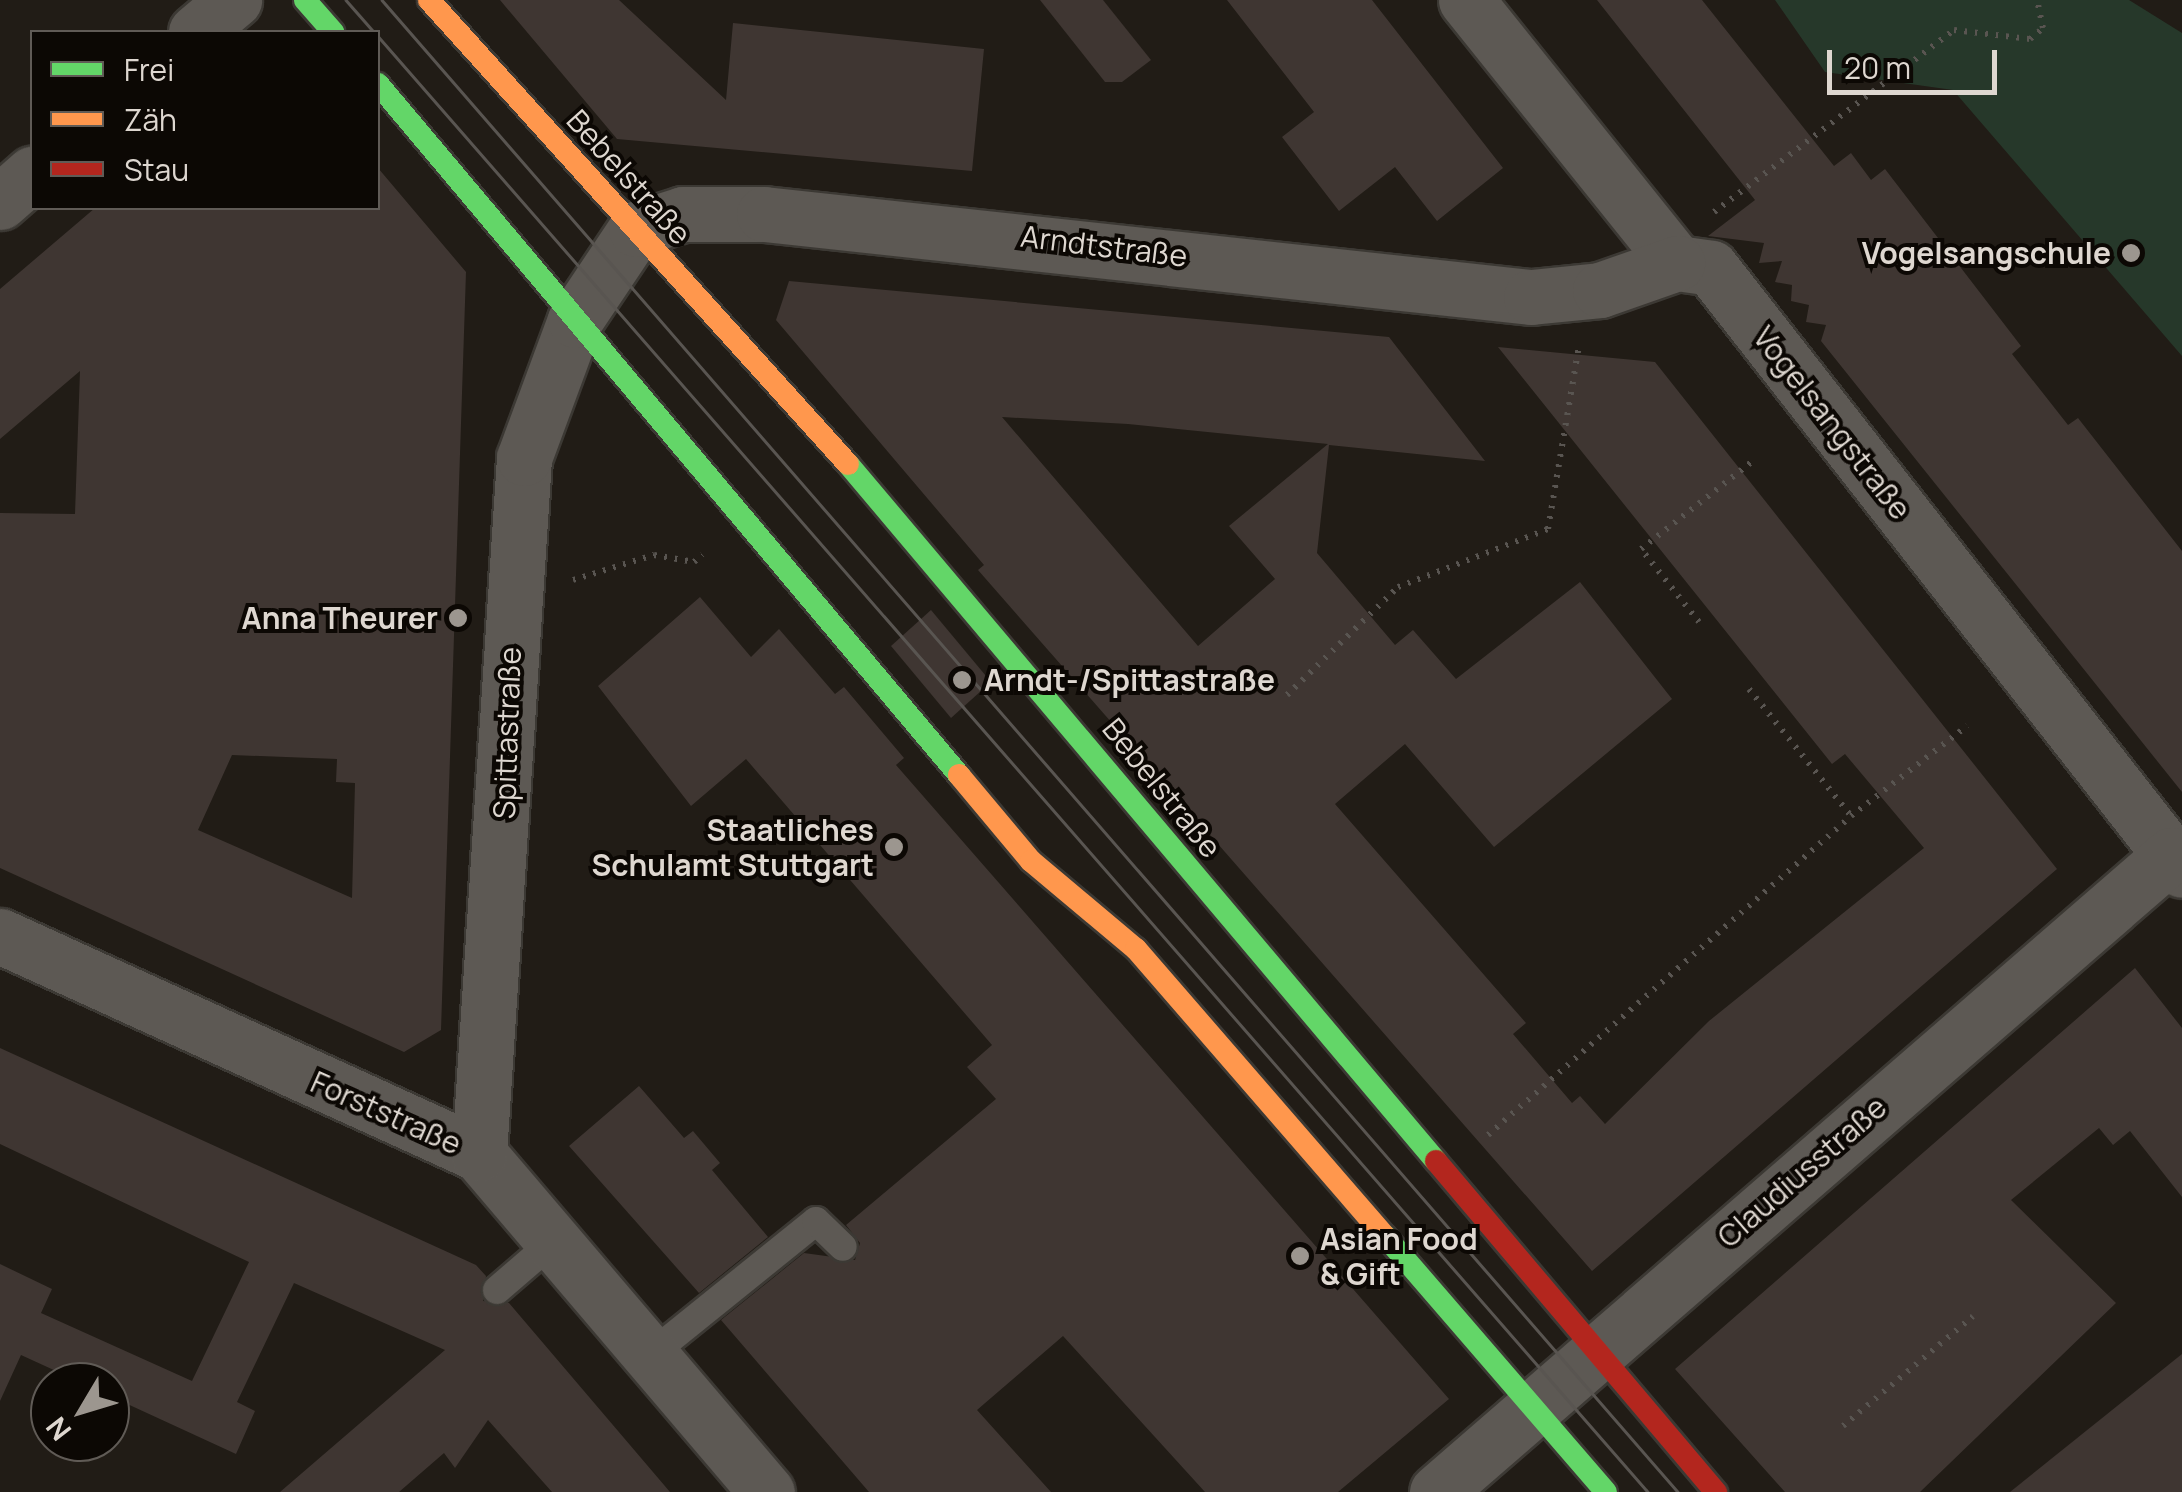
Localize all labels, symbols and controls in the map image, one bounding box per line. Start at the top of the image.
legend [30,30,380,210]
scale bar [1832,30,2002,92]
text: 20 m [1844,47,1911,88]
text: Frei [124,49,174,90]
text: Zäh [124,99,177,140]
street label: Bebelstraße [559,102,699,252]
text: Stau [124,149,189,190]
street label: Arndtstraße [1019,218,1189,274]
place label: Vogelsangschule [1862,235,2111,271]
marker: Vogelsangschule [2120,242,2142,264]
street label: Vogelsangstraße [1746,320,1918,526]
place label: Anna Theurer [242,600,438,636]
marker: Anna Theurer [447,607,469,629]
street label: Spittastraße [486,646,528,820]
place label: Arndt-/Spittastraße [984,662,1275,698]
marker: Arndt-/Spittastraße [949,667,975,693]
street label: Bebelstraße [1095,711,1229,865]
place label: Staatliches Schulamt Stuttgart [591,812,874,882]
marker: Staatliches Schulamt Stuttgart [883,836,905,858]
street label: Forststraße [305,1064,467,1162]
street label: Claudiusstraße [1710,1089,1894,1255]
place label: Asian Food & Gift [1320,1221,1478,1292]
marker: Asian Food & Gift [1289,1245,1311,1267]
north arrow [30,1362,130,1462]
text: N [37,1410,79,1449]

